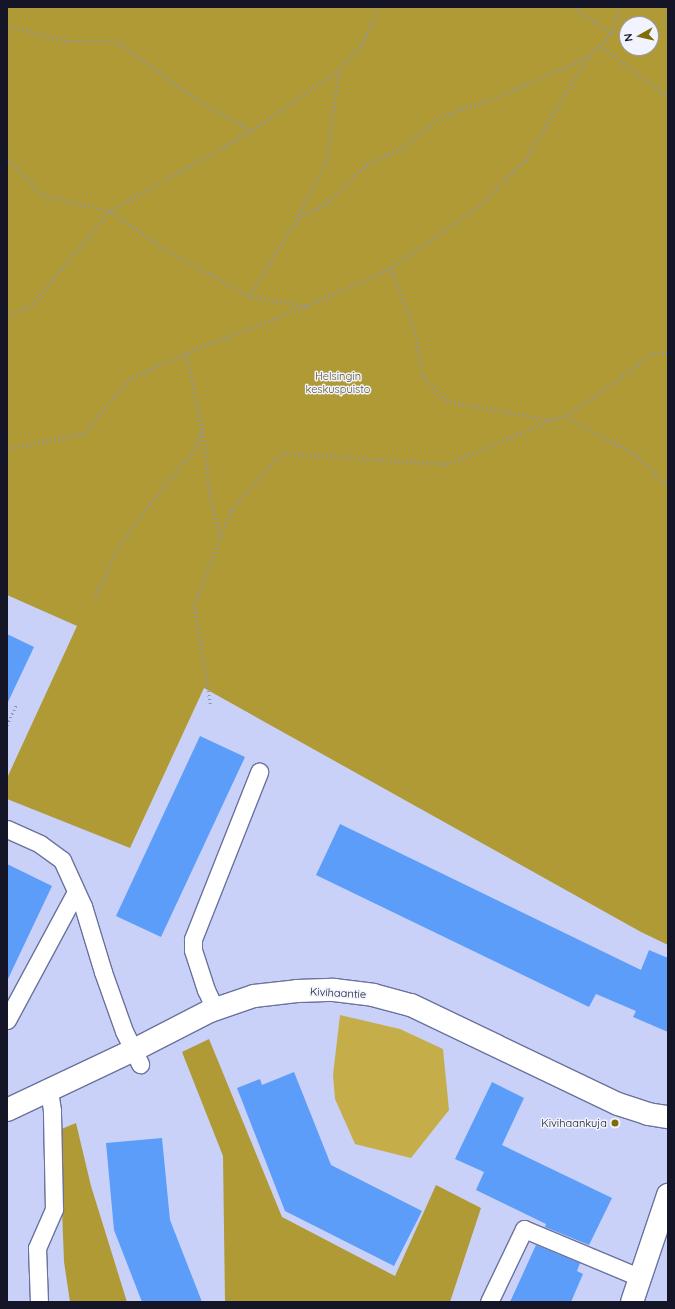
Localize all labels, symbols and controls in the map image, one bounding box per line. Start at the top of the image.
north arrow [619,16,659,56]
text: N [621,33,636,43]
park label: Helsingin keskuspuisto [305,370,371,396]
street label: Kivihaantie [310,985,366,1001]
place label: Kivihaankuja [541,1116,607,1130]
marker: Kivihaankuja [610,1118,620,1128]

